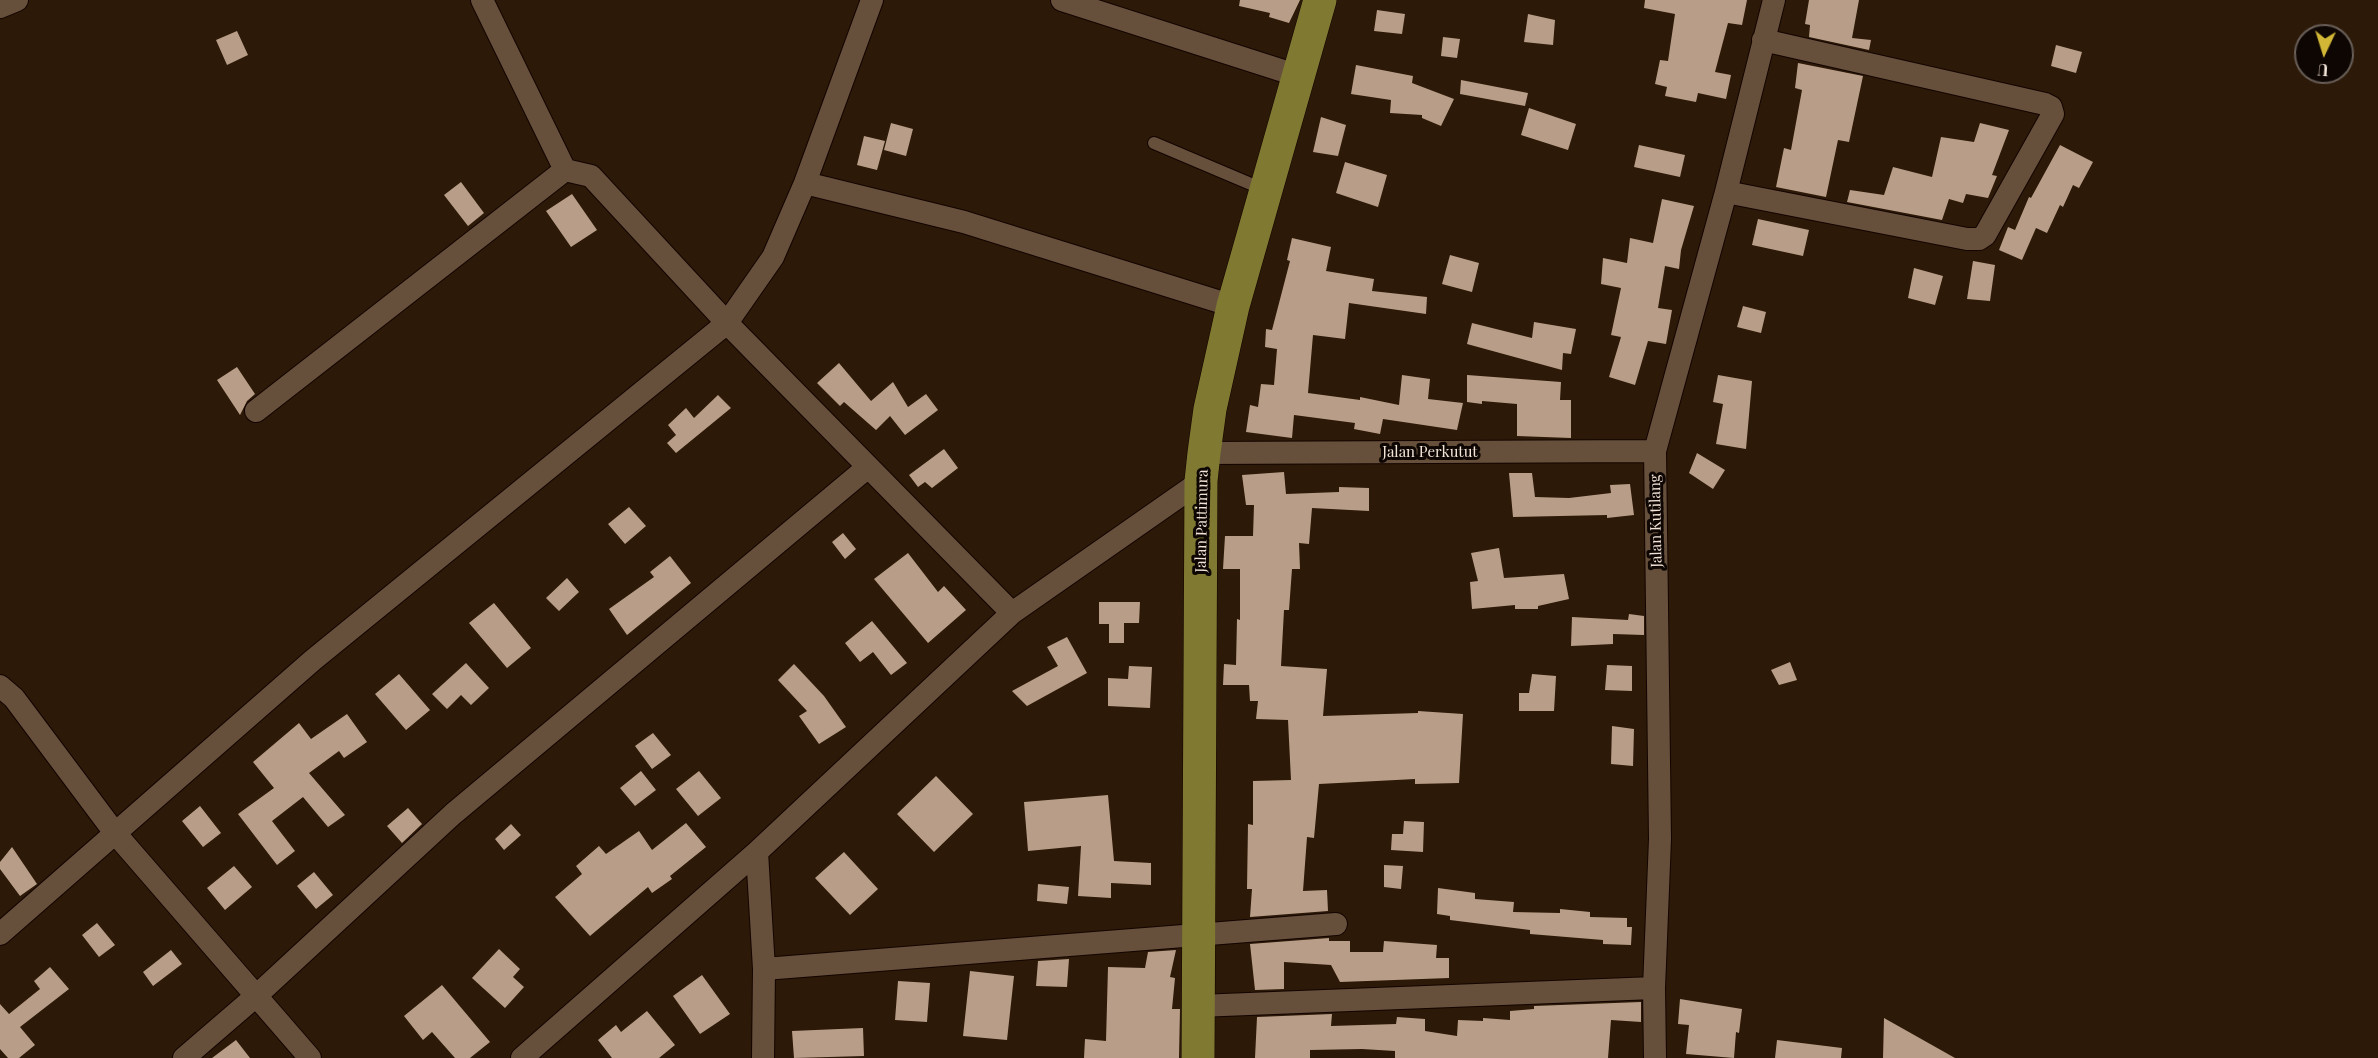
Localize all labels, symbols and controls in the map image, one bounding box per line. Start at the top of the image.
north arrow [2294,24,2354,84]
text: U [2317,60,2329,81]
street label: Jalan Perkutut [1382,443,1478,461]
street label: Jalan Pattimura [1192,469,1212,573]
street label: Jalan Kutilang [1646,474,1666,568]

